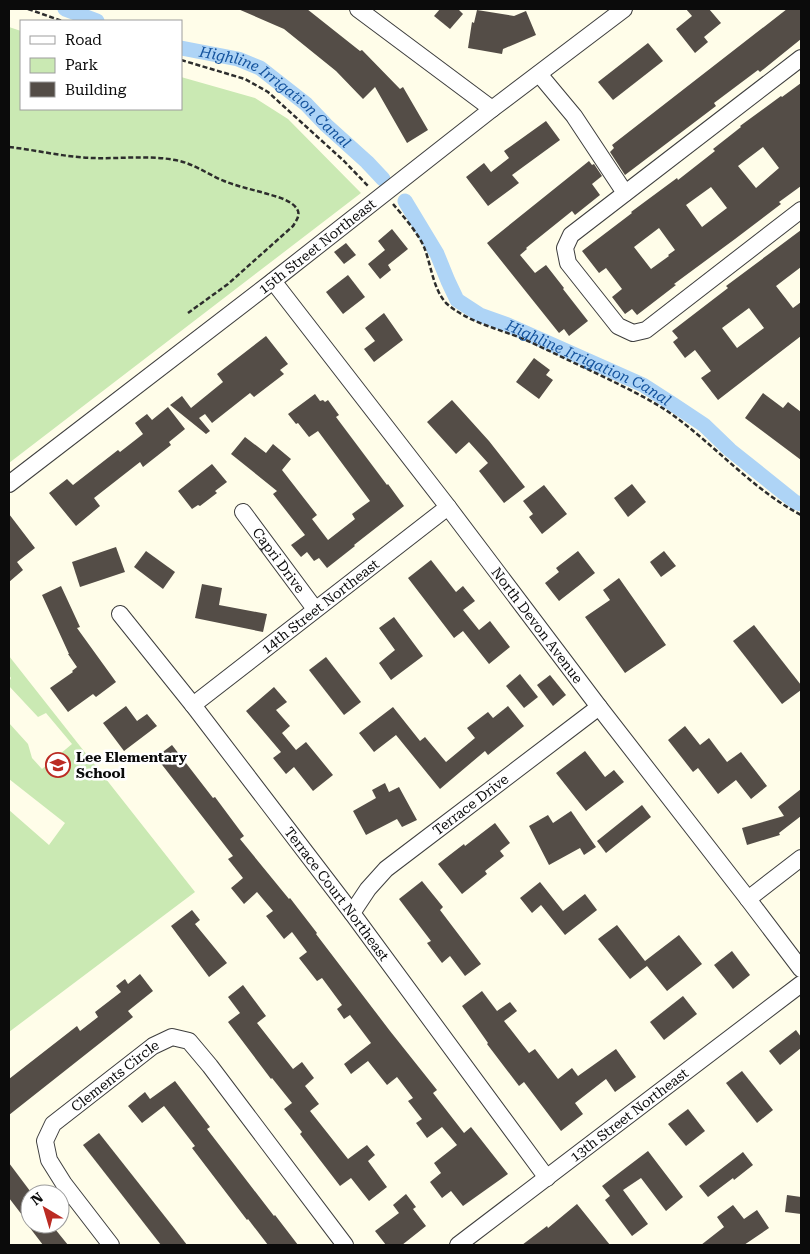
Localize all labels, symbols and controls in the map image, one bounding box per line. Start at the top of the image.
legend [20,20,182,110]
text: Road [65,31,102,49]
water label: Highline Irrigation Canal [197,43,355,152]
text: Park [65,56,99,74]
text: Building [65,81,127,99]
street label: 15th Street Northeast [255,196,379,297]
water label: Highline Irrigation Canal [502,316,674,410]
street label: Capri Drive [249,524,308,596]
street label: 14th Street Northeast [258,556,382,657]
street label: North Devon Avenue [488,564,586,687]
place label: Lee Elementary School [76,749,188,781]
school or university icon: Lee Elementary School [45,752,71,778]
street label: Terrace Drive [430,771,512,838]
street label: Terrace Court Northeast [281,824,392,964]
street label: Clements Circle [68,1036,161,1115]
street label: 13th Street Northeast [567,1065,691,1165]
north arrow [20,1184,70,1234]
text: N [28,1189,46,1208]

